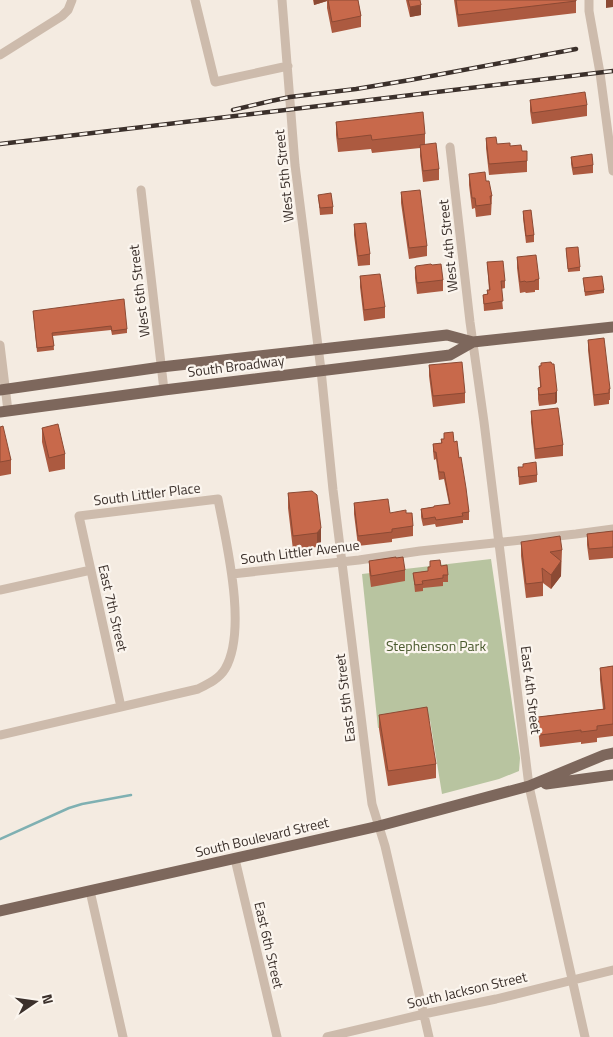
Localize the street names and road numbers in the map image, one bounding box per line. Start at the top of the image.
street label: West 5th Street [268,129,299,223]
street label: West 4th Street [432,199,463,293]
street label: West 6th Street [122,243,155,339]
street label: South Broadway [186,349,286,382]
street label: South Littler Place [92,477,202,510]
street label: South Littler Avenue [239,534,361,569]
street label: East 7th Street [93,562,134,654]
street label: East 4th Street [516,645,547,735]
street label: East 5th Street [329,653,360,743]
street label: South Boulevard Street [193,811,331,862]
street label: East 6th Street [249,899,290,991]
street label: South Jackson Street [405,965,529,1014]

